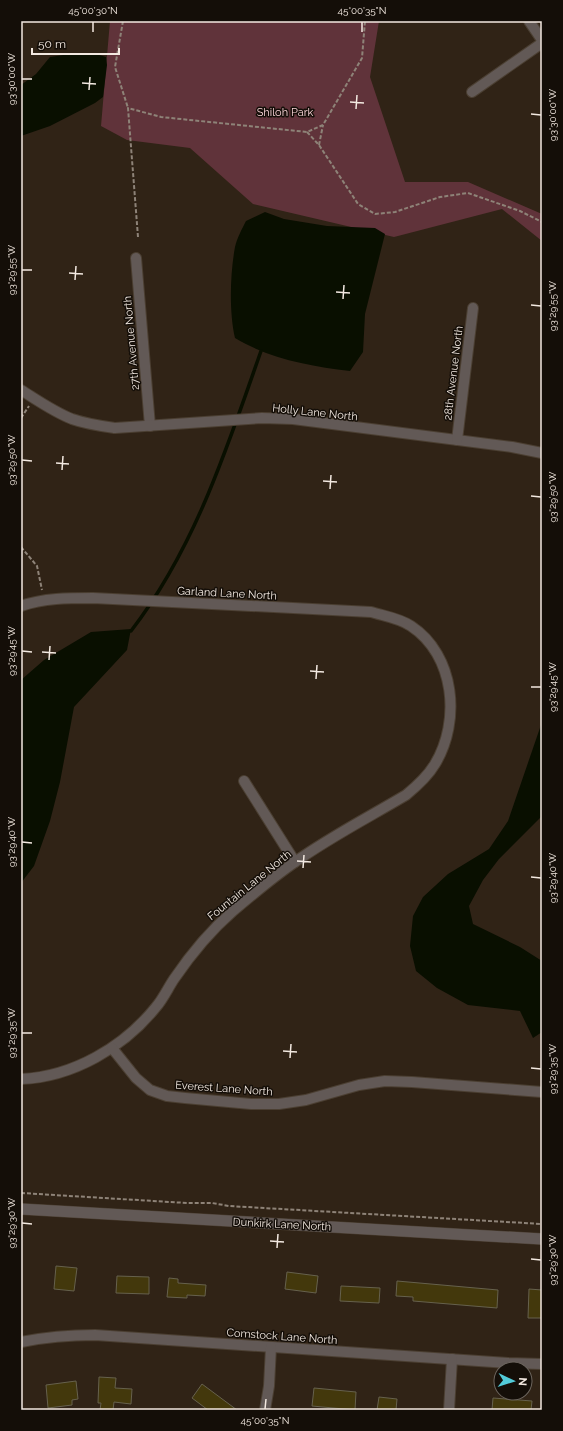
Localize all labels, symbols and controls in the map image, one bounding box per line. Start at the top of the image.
text: 45°00'30"N [68,5,118,16]
text: 45°00'35"N [338,5,386,16]
scale bar [32,30,119,56]
text: 50 m [38,37,66,51]
text: 93°30'00"W [6,52,17,105]
text: 93°30'00"W [547,88,558,141]
park label: Shiloh Park [257,106,314,119]
text: 93°29'55"W [6,244,17,295]
text: 93°29'55"W [547,280,558,331]
street label: 27th Avenue North [121,295,142,391]
street label: 28th Avenue North [441,325,466,421]
street label: Holly Lane North [272,402,358,423]
text: 93°29'50"W [6,434,17,486]
text: 93°29'50"W [547,471,558,523]
street label: Garland Lane North [177,584,277,603]
text: 93°29'45"W [6,625,17,676]
text: 93°29'45"W [547,661,558,712]
text: 93°29'40"W [6,816,17,867]
street label: Fountain Lane North [205,848,294,923]
text: 93°29'40"W [547,852,558,903]
text: 93°29'35"W [6,1007,17,1058]
text: 93°29'35"W [547,1043,558,1094]
street label: Everest Lane North [175,1079,273,1098]
text: 93°29'30"W [6,1197,17,1249]
street label: Dunkirk Lane North [232,1215,332,1234]
text: 93°29'30"W [547,1234,558,1286]
street label: Comstock Lane North [226,1326,338,1347]
north arrow [493,1361,533,1401]
text: N [516,1377,529,1386]
text: 45°00'35"N [241,1415,289,1426]

